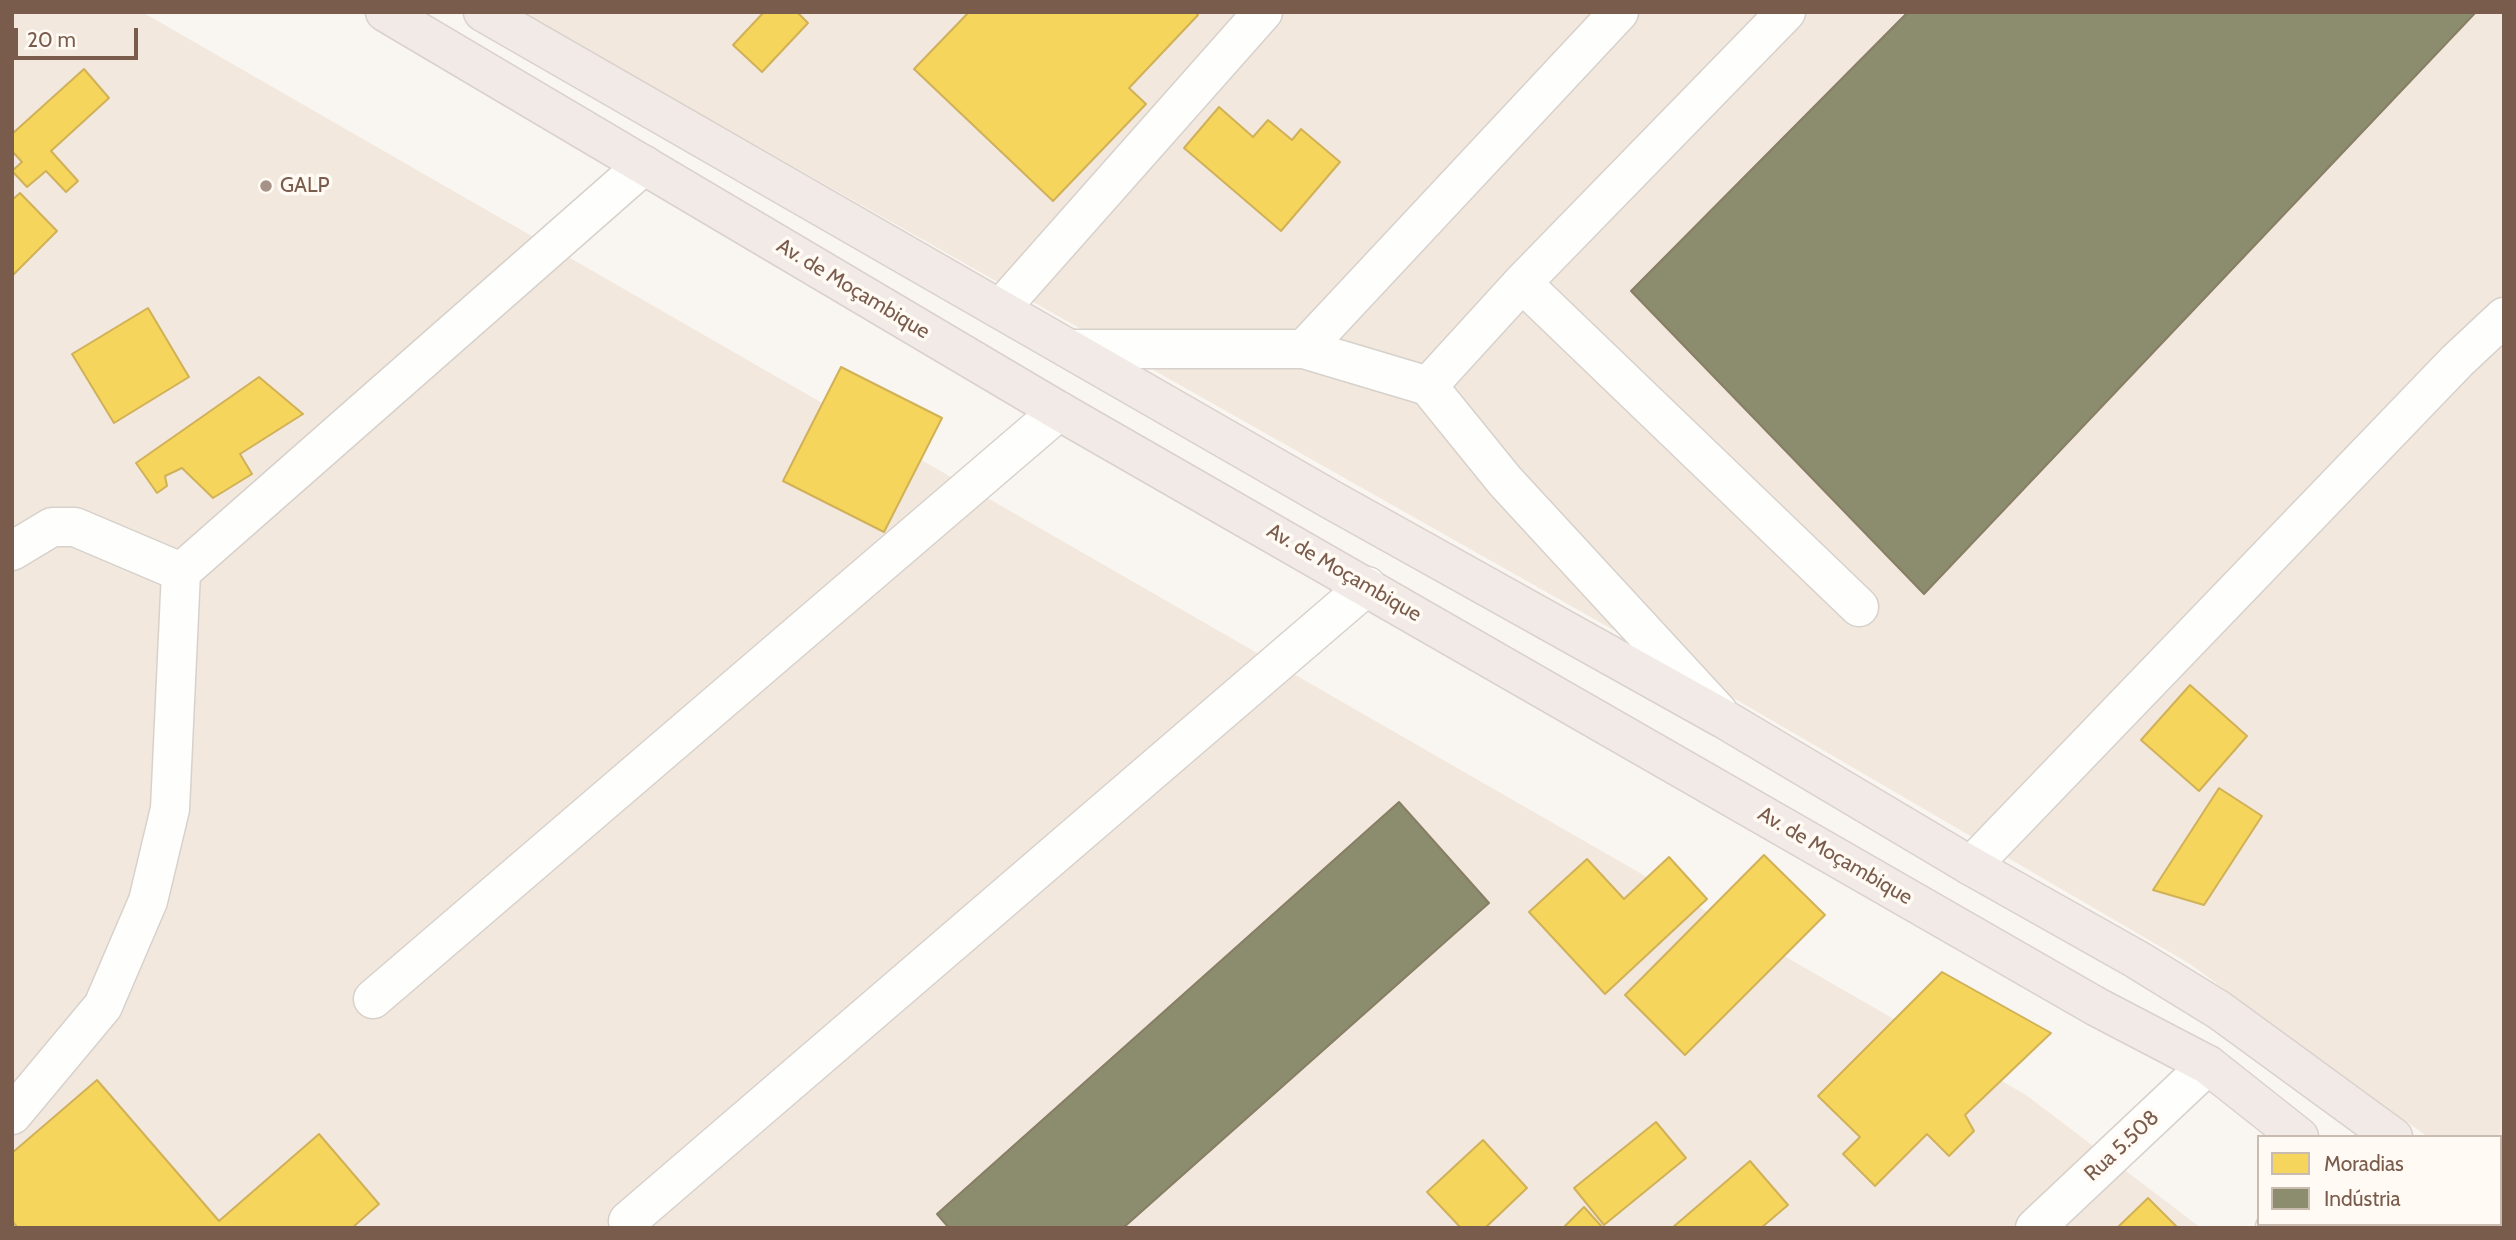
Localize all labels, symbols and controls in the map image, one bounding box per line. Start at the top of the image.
scale bar [18,14,142,58]
text: 20 m [27,27,76,52]
place label: GALP [280,173,330,199]
marker: GALP [258,178,274,194]
street label: Av. de Moçambique [772,233,934,345]
street label: Av. de Moçambique [1262,519,1426,627]
street label: Av. de Moçambique [1753,802,1917,910]
street label: Rua 5.508 [2080,1105,2164,1187]
legend [2257,1135,2502,1226]
text: Moradias [2324,1151,2404,1176]
text: Indústria [2324,1186,2401,1211]

